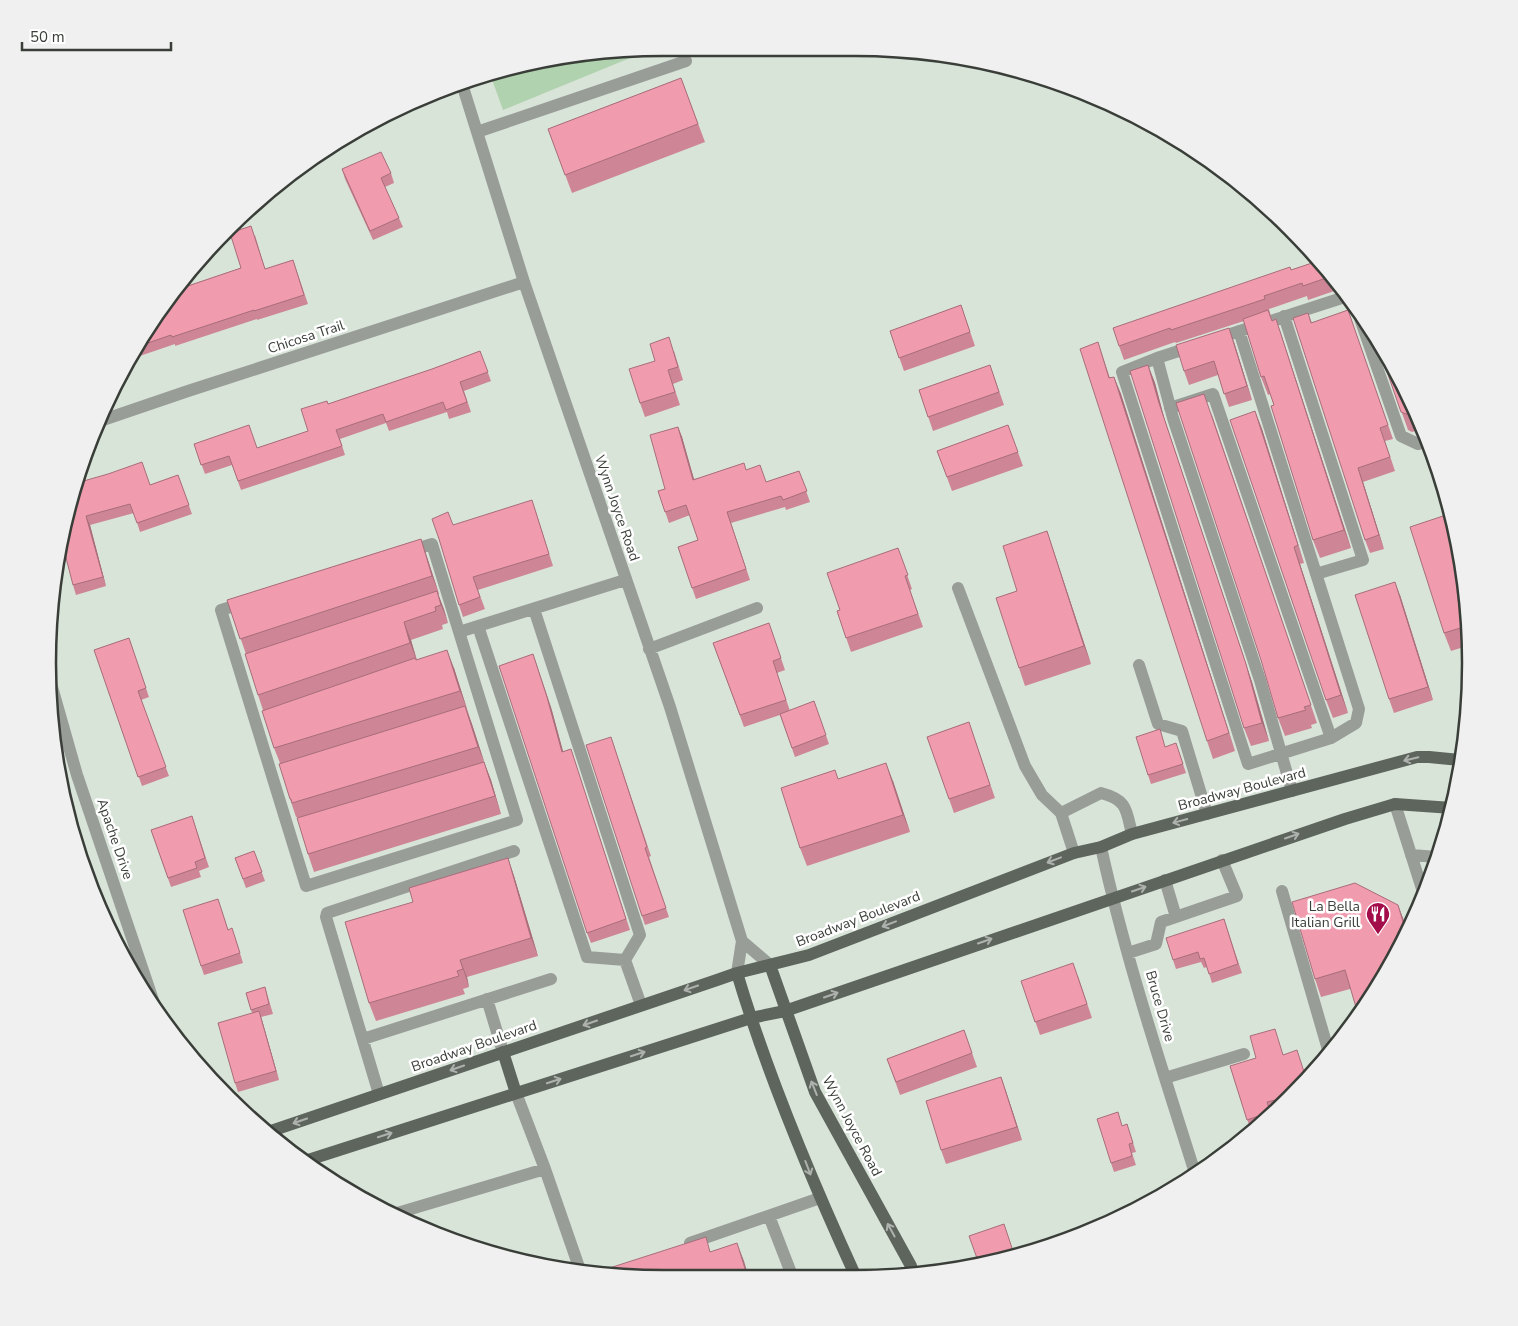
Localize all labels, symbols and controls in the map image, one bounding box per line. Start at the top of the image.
scale bar [22,20,171,52]
text: 50 m [30,27,65,47]
street label: Chicosa Trail [265,315,348,358]
street label: Wynn Joyce Road [590,452,644,564]
one-way arrow [1404,755,1420,764]
street label: Broadway Boulevard [1176,763,1308,815]
street label: Apache Drive [92,796,138,882]
one-way arrow [1173,817,1189,827]
one-way arrow [1284,831,1300,840]
one-way arrow [1047,856,1062,865]
one-way arrow [1130,883,1146,893]
street label: Broadway Boulevard [793,887,923,951]
place label: La Bella Italian Grill [1291,897,1361,932]
restaurant icon: La Bella Italian Grill [1365,901,1391,935]
one-way arrow [882,920,897,930]
one-way arrow [977,936,993,946]
street label: Bruce Drive [1141,968,1179,1044]
one-way arrow [684,984,700,993]
one-way arrow [823,989,839,999]
street label: Broadway Boulevard [409,1016,539,1076]
one-way arrow [582,1018,598,1028]
one-way arrow [630,1049,646,1059]
one-way arrow [450,1064,465,1073]
street label: Wynn Joyce Road [818,1073,886,1179]
one-way arrow [546,1076,562,1086]
one-way arrow [808,1081,818,1096]
one-way arrow [293,1117,309,1126]
one-way arrow [377,1130,392,1139]
one-way arrow [804,1160,813,1175]
one-way arrow [886,1223,896,1238]

